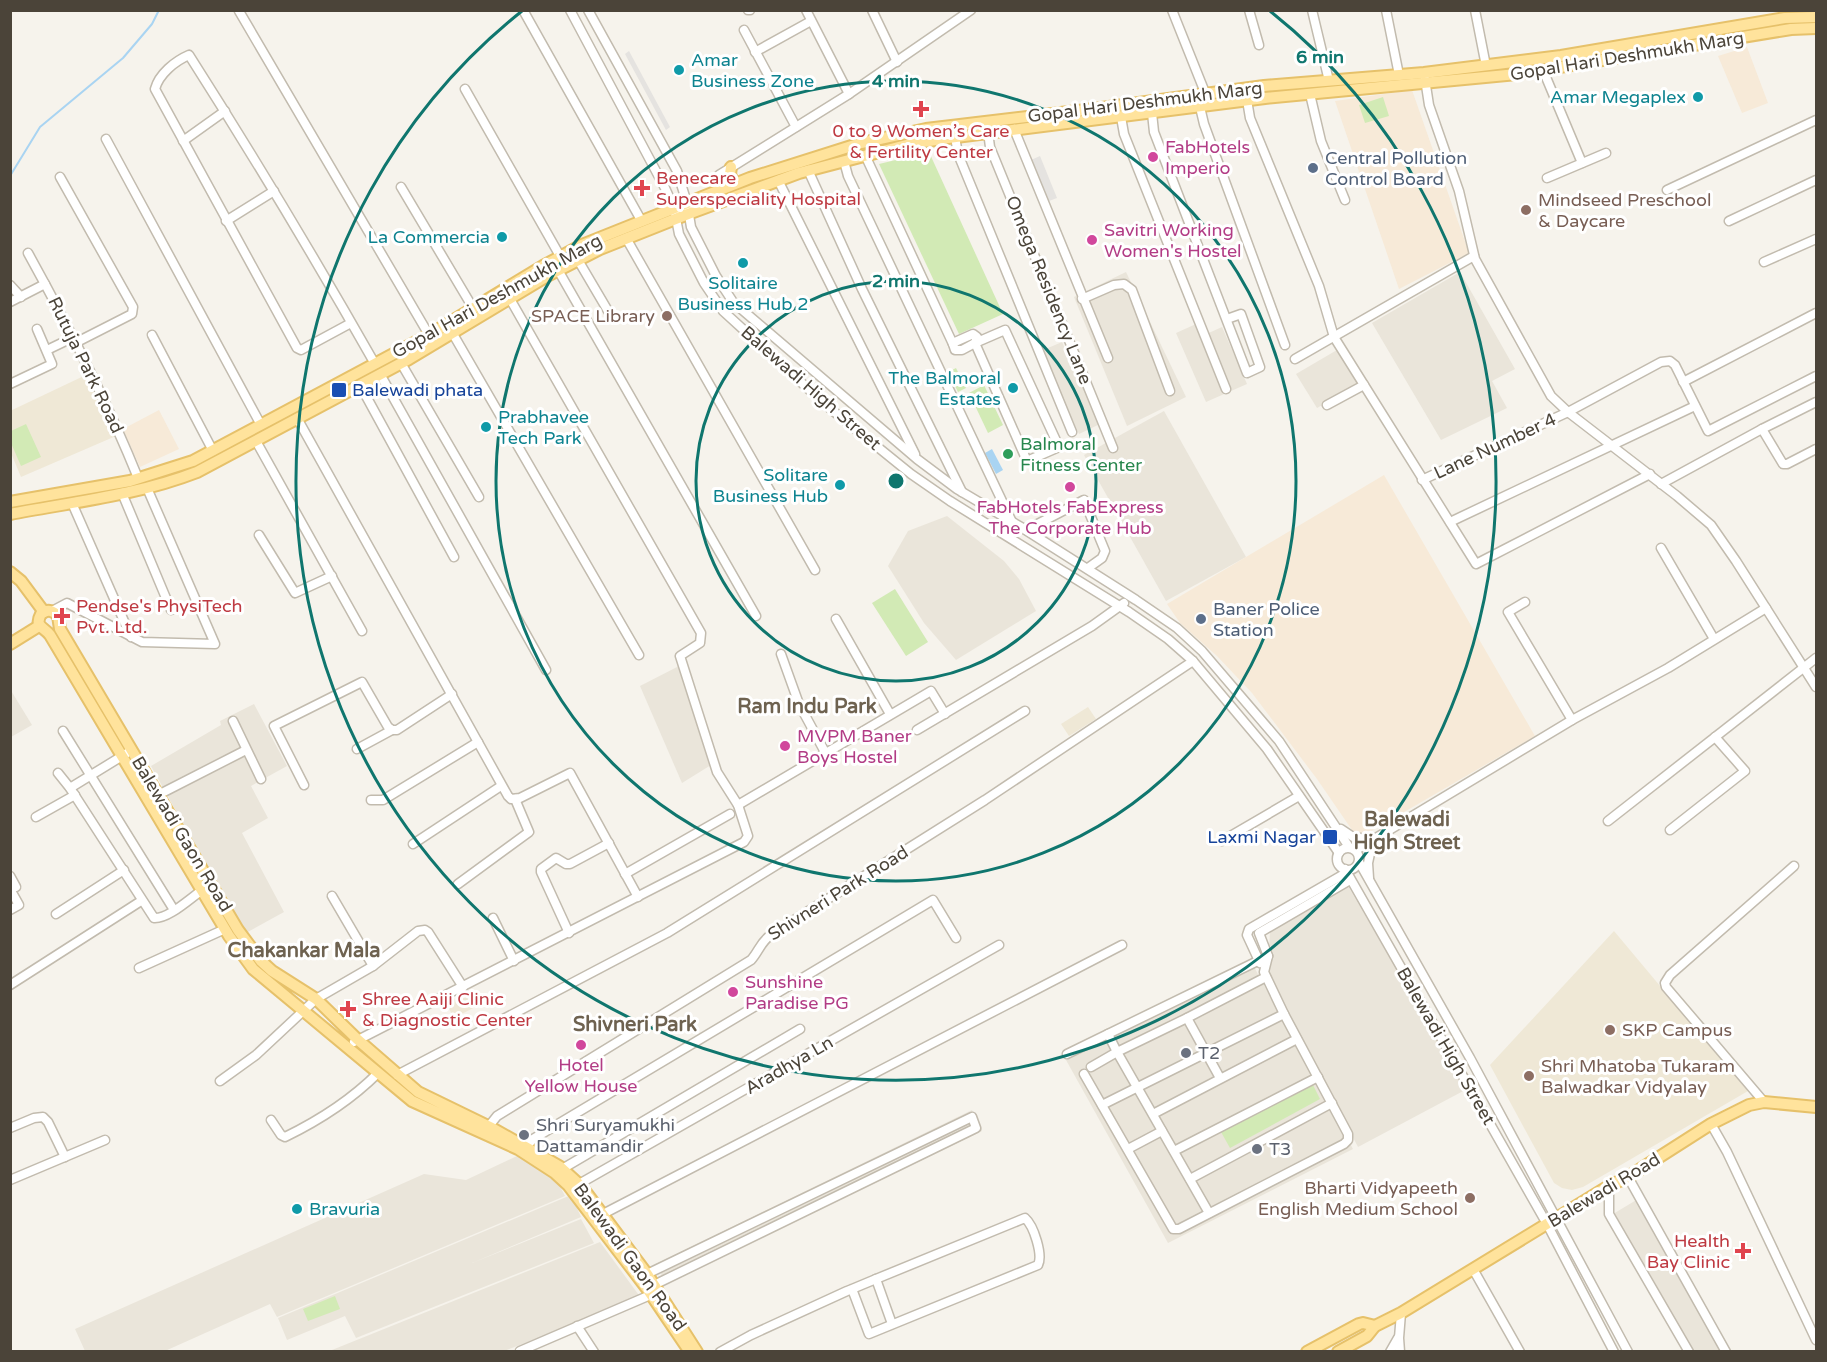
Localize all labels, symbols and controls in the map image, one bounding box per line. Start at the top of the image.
street label: Gopal Hari Deshmukh Marg [1509,27,1745,85]
text: 6 min [1296,46,1344,68]
place label: Amar Business Zone [691,49,814,92]
marker: Amar Business Zone [672,63,686,77]
text: 4 min [872,70,920,92]
street label: Gopal Hari Deshmukh Marg [1026,77,1264,127]
place label: Amar Megaplex [1550,86,1686,108]
marker: Amar Megaplex [1691,90,1705,104]
marker: 0 to 9 Women’s Care & Fertility Center [912,100,930,118]
place label: 0 to 9 Women’s Care & Fertility Center [833,120,1009,163]
place label: FabHotels Imperio [1165,136,1250,179]
place label: Central Pollution Control Board [1325,147,1467,190]
marker: FabHotels Imperio [1146,150,1160,164]
marker: Central Pollution Control Board [1306,161,1320,175]
place label: Benecare Superspeciality Hospital [656,167,861,210]
marker: Benecare Superspeciality Hospital [633,179,651,197]
place label: Mindseed Preschool & Daycare [1538,189,1711,232]
street label: Omega Residency Lane [1001,192,1097,388]
marker: Mindseed Preschool & Daycare [1519,203,1533,217]
place label: Savitri Working Women's Hostel [1104,219,1242,262]
place label: La Commercia [368,226,490,248]
street label: Gopal Hari Deshmukh Marg [388,229,606,363]
marker: La Commercia [495,230,509,244]
marker: Savitri Working Women's Hostel [1085,233,1099,247]
marker: Solitaire Business Hub 2 [736,256,750,270]
text: 2 min [872,270,920,292]
place label: Solitaire Business Hub 2 [677,272,809,315]
street label: Rutuja Park Road [43,293,129,437]
place label: SPACE Library [531,305,655,327]
marker: SPACE Library [660,309,674,323]
street label: Balewadi High Street [737,321,886,455]
place label: The Balmoral Estates [888,367,1001,410]
place label: Balewadi phata [352,379,483,401]
marker: Balewadi phata [330,381,348,399]
marker: The Balmoral Estates [1006,381,1020,395]
place label: Prabhavee Tech Park [498,406,589,449]
street label: Lane Number 4 [1430,408,1560,484]
marker: Prabhavee Tech Park [479,420,493,434]
place label: Balmoral Fitness Center [1020,433,1142,476]
marker: Balmoral Fitness Center [1001,447,1015,461]
place label: Solitare Business Hub [713,464,828,507]
centre of rings [886,471,906,491]
marker: Solitare Business Hub [833,478,847,492]
marker: FabHotels FabExpress The Corporate Hub [1063,480,1077,494]
place label: FabHotels FabExpress The Corporate Hub [976,496,1164,539]
place label: Pendse's PhysiTech Pvt. Ltd. [76,595,242,638]
place label: Baner Police Station [1213,598,1320,641]
marker: Pendse's PhysiTech Pvt. Ltd. [53,607,71,625]
marker: Baner Police Station [1194,612,1208,626]
district label: Ram Indu Park [737,695,877,719]
place label: MVPM Baner Boys Hostel [797,725,912,768]
marker: MVPM Baner Boys Hostel [778,739,792,753]
street label: Balewadi Gaon Road [127,752,237,916]
district label: Balewadi High Street [1353,808,1461,855]
place label: Laxmi Nagar [1207,826,1316,848]
marker: Laxmi Nagar [1321,828,1339,846]
street label: Shivneri Park Road [764,841,912,945]
district label: Chakankar Mala [227,939,381,963]
street label: Balewadi High Street [1392,963,1500,1129]
place label: Sunshine Paradise PG [745,971,849,1014]
marker: Sunshine Paradise PG [726,985,740,999]
place label: Shree Aaiji Clinic & Diagnostic Center [362,988,532,1031]
marker: Shree Aaiji Clinic & Diagnostic Center [339,1000,357,1018]
district label: Shivneri Park [573,1013,697,1037]
place label: SKP Campus [1622,1019,1732,1041]
marker: SKP Campus [1603,1023,1617,1037]
street label: Aradhya Ln [741,1031,837,1099]
marker: Hotel Yellow House [574,1038,588,1052]
place label: T2 [1198,1042,1220,1064]
marker: T2 [1179,1046,1193,1060]
place label: Hotel Yellow House [524,1054,638,1097]
place label: Shri Mhatoba Tukaram Balwadkar Vidyalay [1541,1055,1735,1098]
marker: Shri Mhatoba Tukaram Balwadkar Vidyalay [1522,1069,1536,1083]
place label: Shri Suryamukhi Dattamandir [536,1114,675,1157]
marker: Shri Suryamukhi Dattamandir [517,1128,531,1142]
place label: T3 [1269,1138,1291,1160]
marker: T3 [1250,1142,1264,1156]
street label: Balewadi Road [1544,1148,1664,1232]
place label: Bharti Vidyapeeth English Medium School [1258,1177,1458,1220]
street label: Balewadi Gaon Road [569,1179,691,1335]
marker: Bharti Vidyapeeth English Medium School [1463,1191,1477,1205]
place label: Bravuria [309,1198,380,1220]
marker: Bravuria [290,1202,304,1216]
place label: Health Bay Clinic [1647,1230,1730,1273]
marker: Health Bay Clinic [1734,1242,1752,1260]

